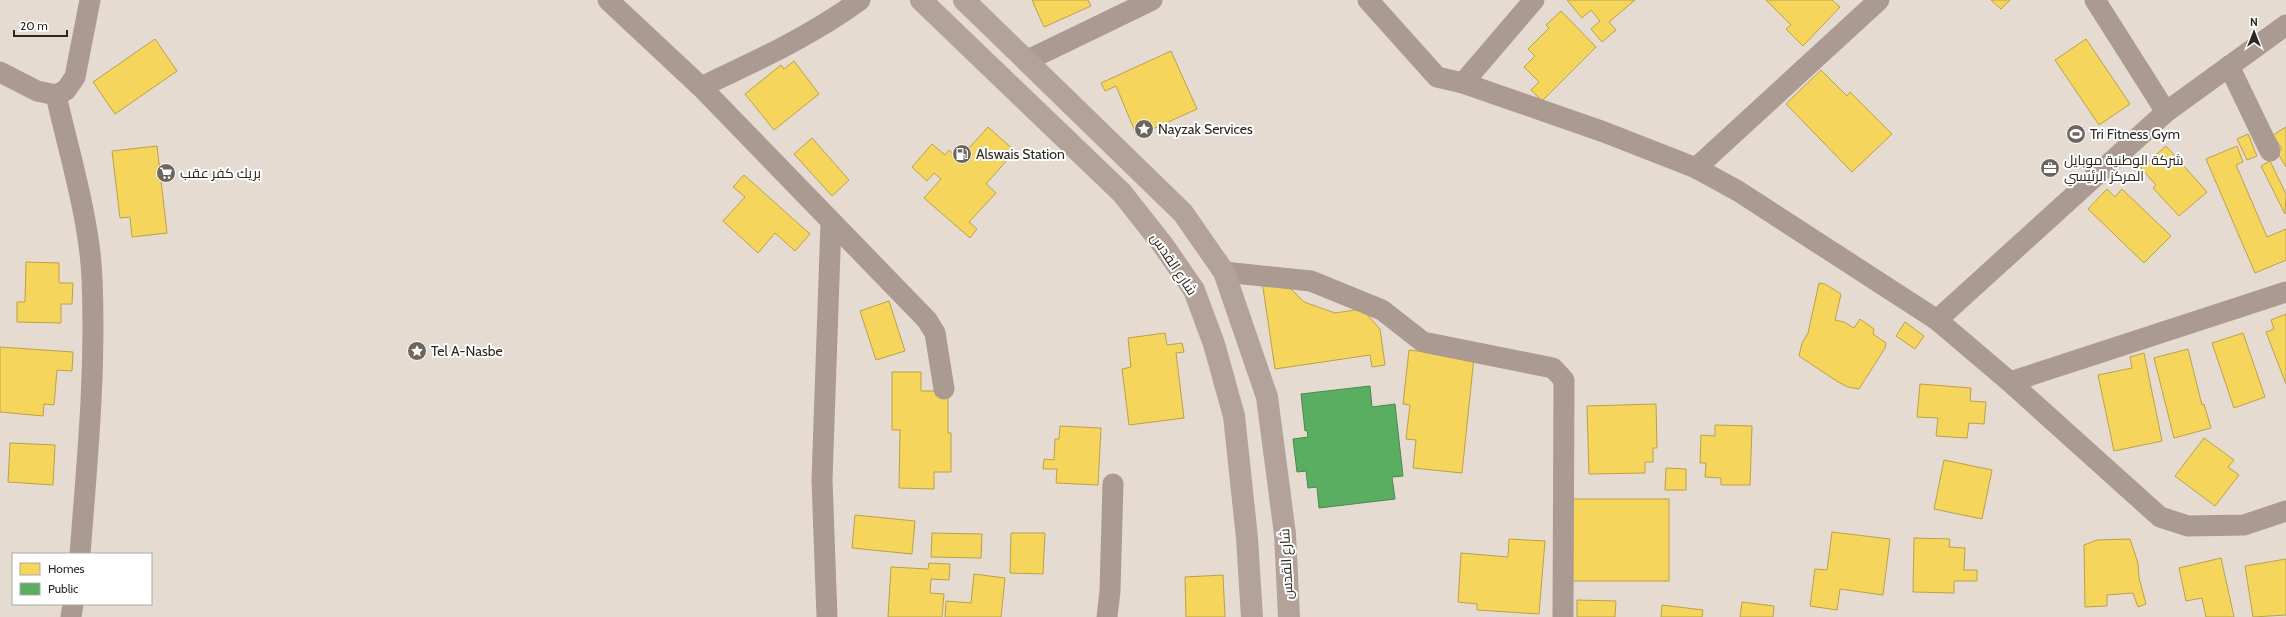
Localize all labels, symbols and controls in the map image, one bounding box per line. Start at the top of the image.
scale bar [14,12,67,38]
north arrow [2234,12,2274,52]
text: N [2250,15,2258,29]
text: 20 m [20,18,48,33]
place icon: Nayzak Services [1133,118,1155,140]
place label: Nayzak Services [1158,120,1253,138]
sports icon: Tri Fitness Gym [2065,123,2087,145]
place label: Tri Fitness Gym [2090,125,2180,143]
fuel station icon: Alswais Station [951,143,973,165]
place label: Alswais Station [976,145,1065,163]
place label: شركة الوطنية موبايل المركز الرئيسي [2064,151,2184,187]
office icon: شركة الوطنية موبايل المركز الرئيسي [2039,157,2061,179]
supermarket icon: بريك كفر عقب [155,162,177,184]
place label: بريك كفر عقب [180,164,261,182]
street label: شارع القدس [1147,229,1201,299]
place icon: Tel A-Nasbe [406,340,428,362]
place label: Tel A-Nasbe [431,342,503,360]
street label: شارع القدس [1275,528,1297,600]
legend [12,553,152,605]
text: Homes [48,561,85,576]
text: Public [48,581,79,596]

